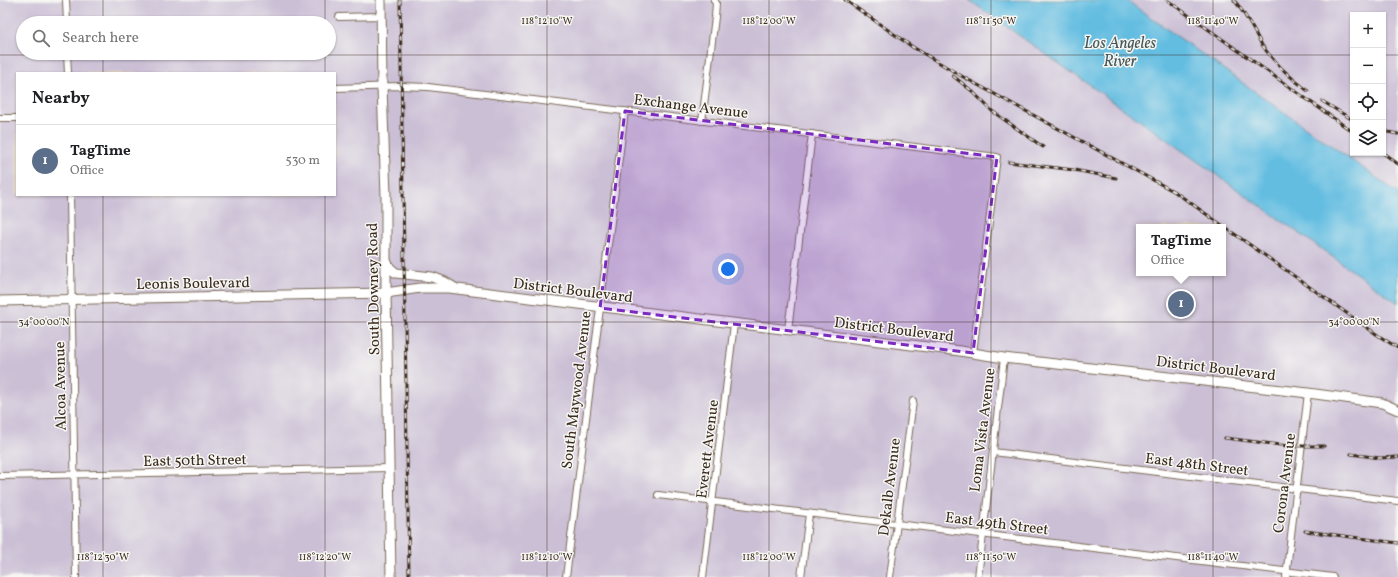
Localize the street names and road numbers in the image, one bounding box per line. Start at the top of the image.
street label: Exchange Avenue [632,90,749,125]
street label: South Downey Road [363,222,386,356]
street label: Leonis Boulevard [136,273,250,296]
street label: District Boulevard [512,274,634,309]
street label: South Maywood Avenue [557,310,598,470]
street label: District Boulevard [833,313,955,348]
street label: Alcoa Avenue [50,341,73,431]
street label: District Boulevard [1155,352,1277,387]
street label: Loma Vista Avenue [965,367,1002,493]
street label: Everett Avenue [692,398,725,500]
street label: Corona Avenue [1269,432,1302,534]
street label: Dekalb Avenue [874,437,907,537]
street label: East 48th Street [1144,449,1250,482]
street label: East 50th Street [143,450,247,473]
street label: East 49th Street [944,508,1050,541]

